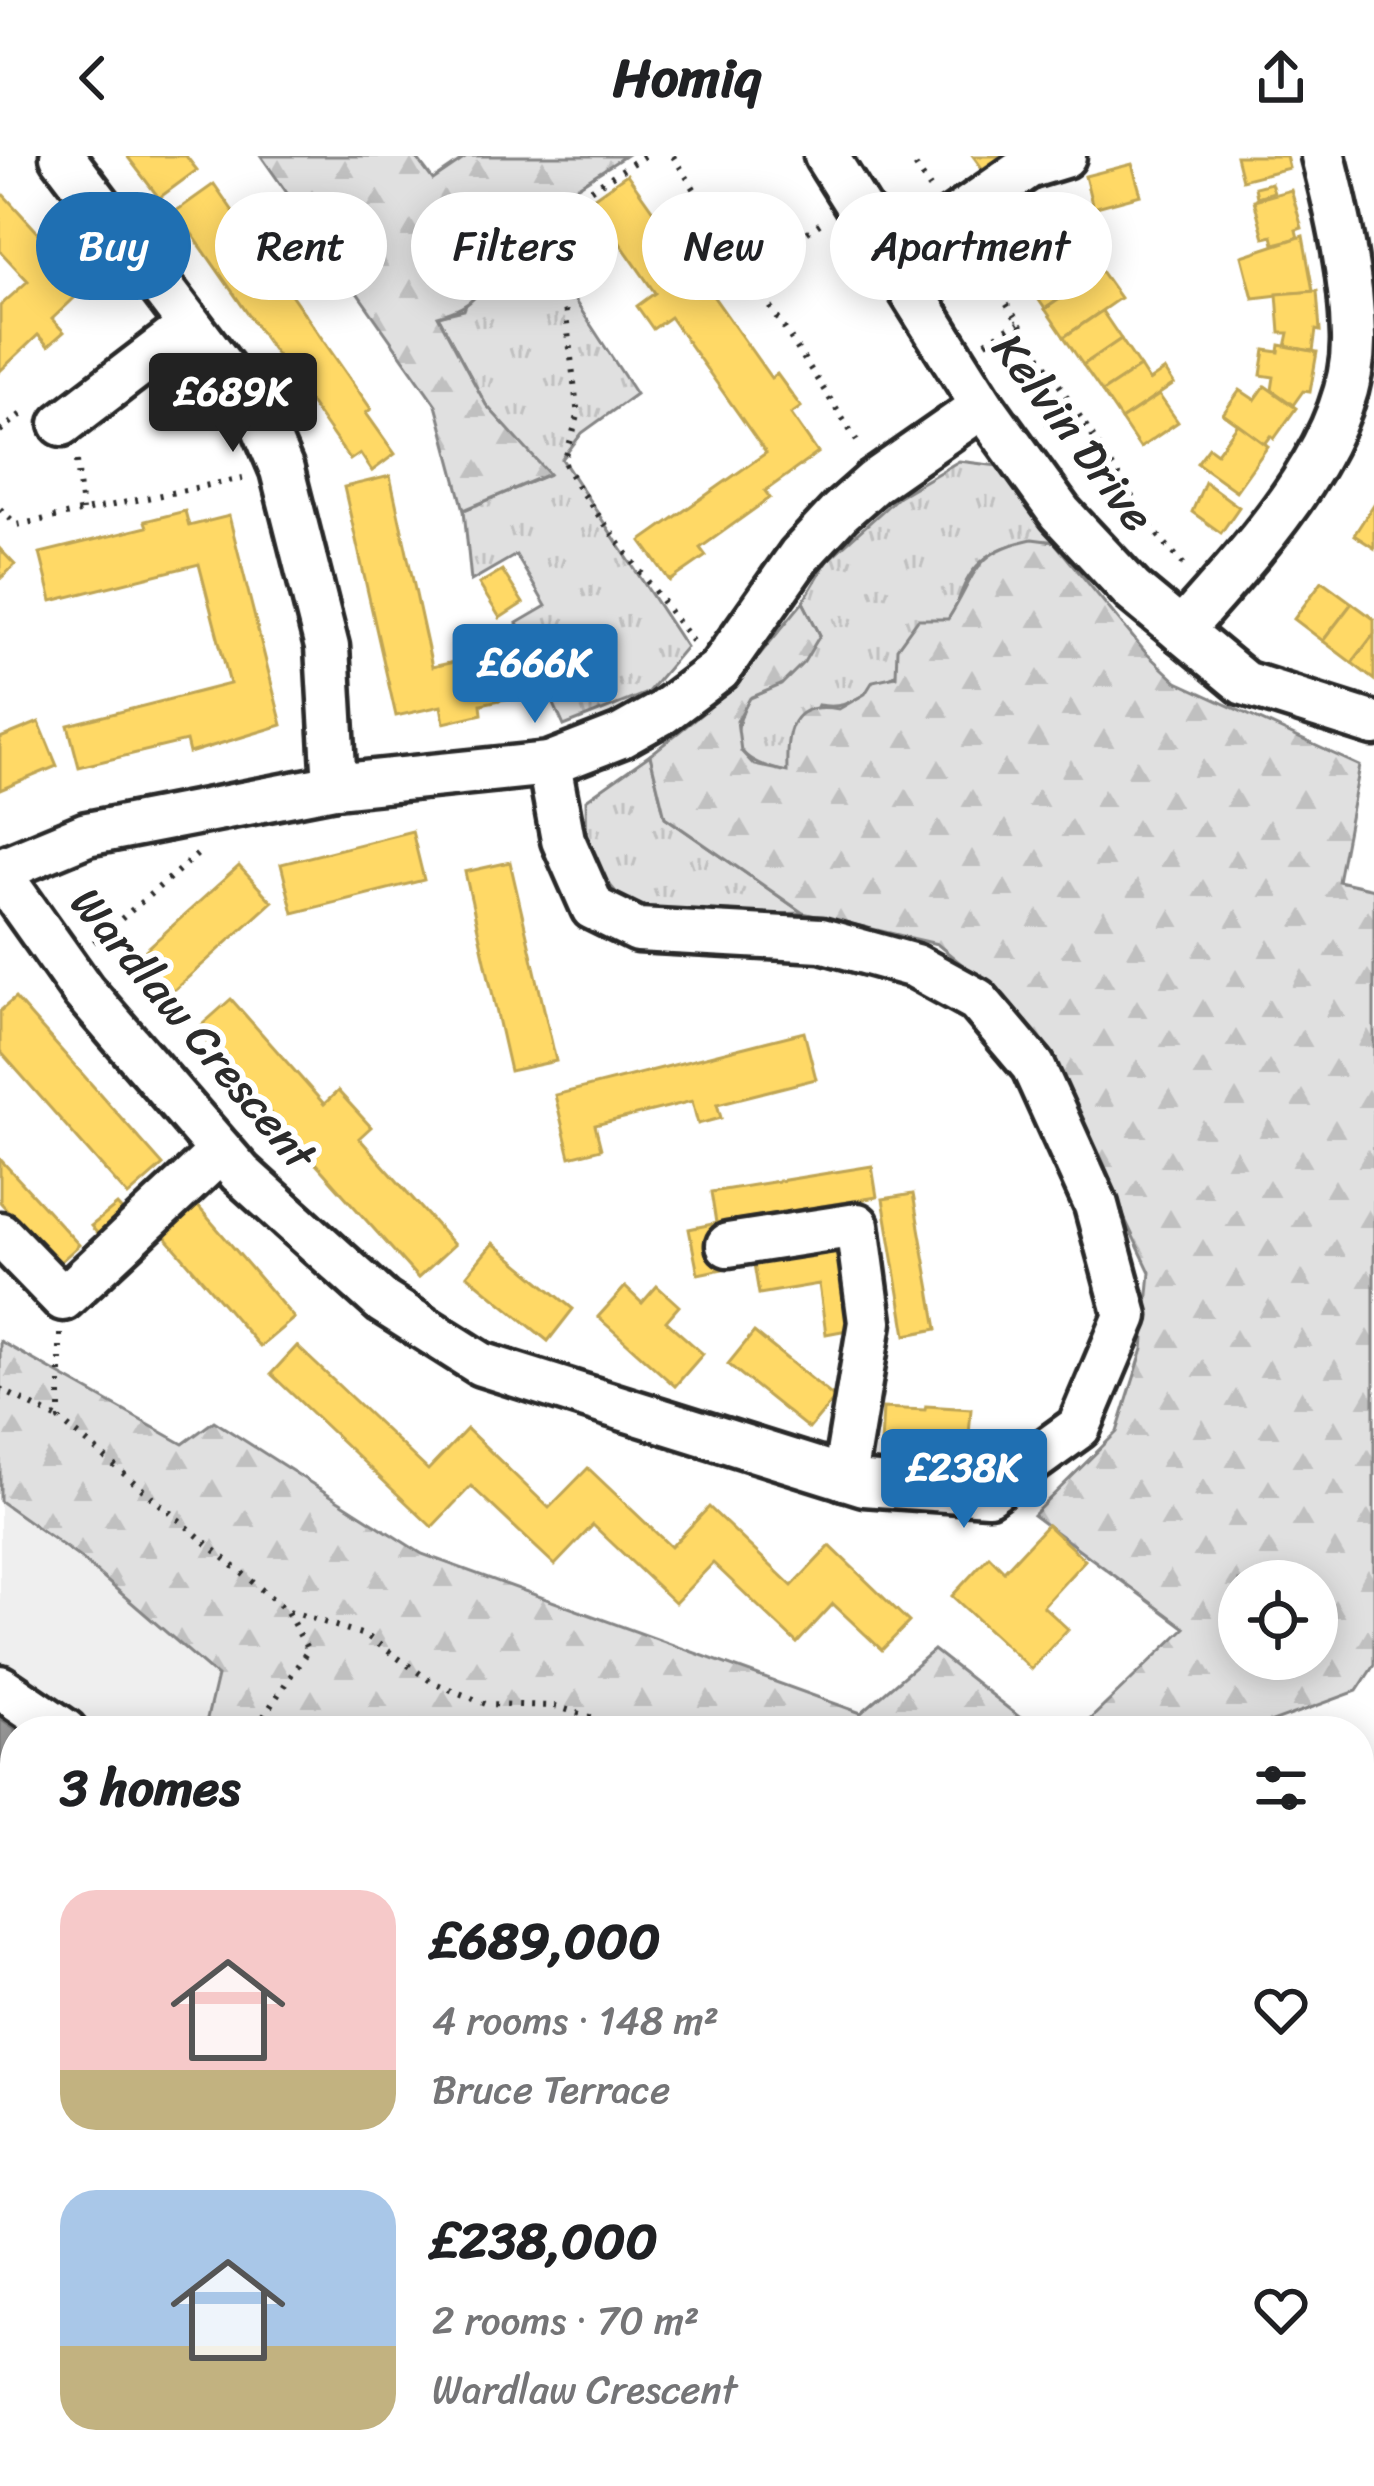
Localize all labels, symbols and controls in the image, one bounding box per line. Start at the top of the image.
text: Homiq [613,30,761,126]
icon: back [60,45,126,111]
icon: share [1248,45,1314,111]
chip: Buy [36,192,191,300]
chip: Rent [215,192,387,300]
chip: Filters [411,192,618,300]
chip: New [642,192,806,300]
chip: Apartment [830,192,1112,300]
street label: Kelvin Drive [971,315,1176,550]
pin: £689K [149,353,317,455]
text: £689K [176,357,290,426]
pin: £666K [451,624,619,726]
text: £666K [480,628,590,697]
street label: Wardlaw Crescent [49,868,338,1191]
pin: £238K [880,1429,1048,1531]
text: £238K [908,1433,1020,1502]
map controls [1218,1560,1338,1680]
button: locate [1218,1560,1338,1680]
text: 3 homes [60,1743,240,1833]
icon: filters [1248,1755,1314,1821]
text: £689,000 [432,1896,660,1986]
icon: home [156,1938,300,2082]
icon: heart [1248,1977,1314,2043]
text: 4 rooms · 148 m² [432,1986,719,2055]
text: Bruce Terrace [432,2055,670,2124]
text: £238,000 [432,2196,658,2286]
icon: home [156,2238,300,2382]
icon: heart [1248,2277,1314,2343]
text: 2 rooms · 70 m² [432,2286,699,2355]
text: Wardlaw Crescent [432,2355,737,2424]

